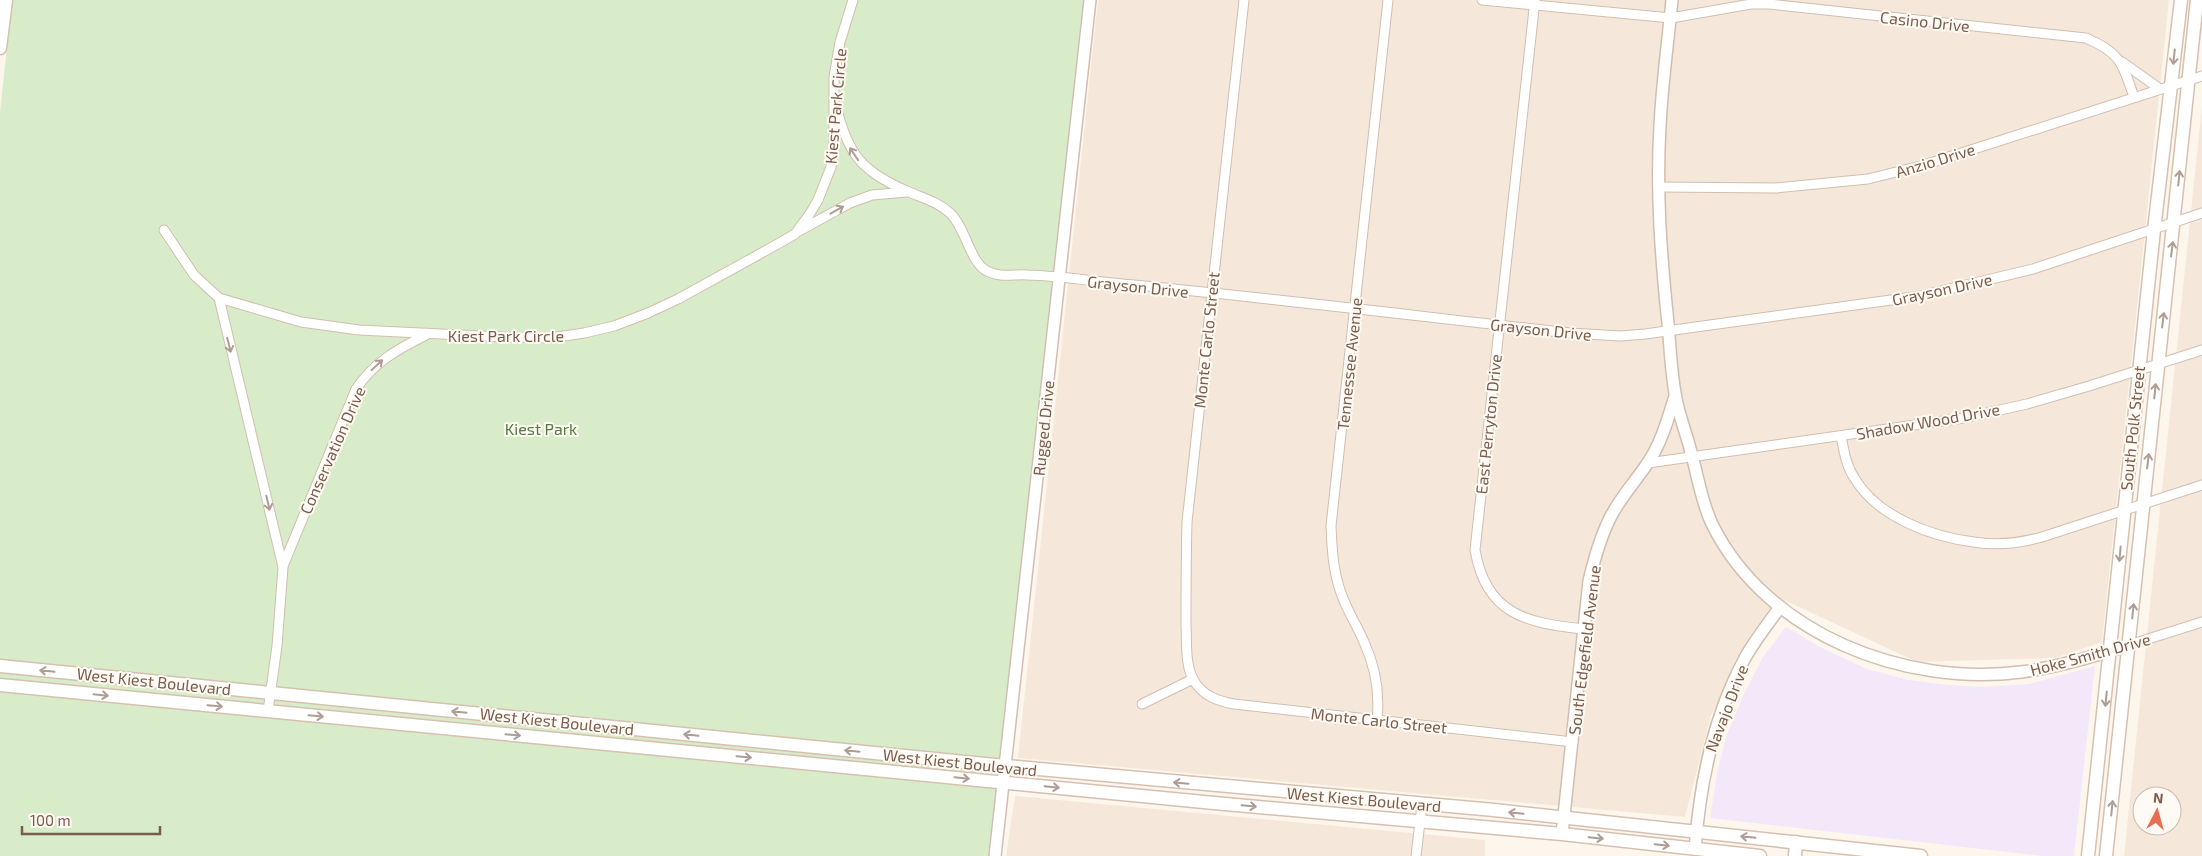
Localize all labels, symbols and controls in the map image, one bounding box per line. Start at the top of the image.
street label: Casino Drive [1879,7,1971,35]
street label: Kiest Park Circle [820,47,850,165]
one-way arrow [2169,48,2179,64]
street label: Anzio Drive [1893,139,1977,181]
one-way arrow [849,147,859,161]
one-way arrow [2174,171,2184,187]
one-way arrow [830,205,845,215]
one-way arrow [2167,241,2177,257]
street label: Grayson Drive [1890,269,1994,309]
street label: Grayson Drive [1086,271,1190,301]
street label: Monte Carlo Street [1189,271,1223,409]
street label: Tennessee Avenue [1333,297,1365,431]
one-way arrow [2158,312,2168,328]
street label: Grayson Drive [1489,314,1593,344]
street label: Kiest Park Circle [448,326,564,345]
one-way arrow [225,337,234,353]
street label: East Perryton Drive [1471,353,1505,495]
one-way arrow [370,359,383,371]
street label: South Polk Street [2116,365,2148,491]
street label: Rugged Drive [1029,379,1057,477]
street label: Conservation Drive [295,383,369,517]
one-way arrow [2151,383,2160,399]
street label: Shadow Wood Drive [1855,399,2001,443]
park label: Kiest Park [505,419,577,438]
one-way arrow [2143,453,2153,469]
one-way arrow [264,495,273,511]
one-way arrow [2115,546,2124,562]
street label: South Edgefield Avenue [1564,564,1604,736]
one-way arrow [2128,603,2138,619]
street label: Hoke Smith Drive [2028,629,2152,679]
street label: Navajo Drive [1701,662,1752,755]
street label: West Kiest Boulevard [76,663,232,699]
one-way arrow [39,666,55,676]
one-way arrow [92,690,108,700]
one-way arrow [2101,691,2110,707]
one-way arrow [207,701,223,711]
street label: West Kiest Boulevard [479,703,635,739]
street label: Monte Carlo Street [1310,703,1448,737]
one-way arrow [451,707,467,716]
one-way arrow [308,711,324,721]
one-way arrow [505,730,521,740]
one-way arrow [683,730,699,740]
street label: West Kiest Boulevard [882,744,1038,780]
one-way arrow [845,746,861,756]
one-way arrow [736,752,752,762]
one-way arrow [954,773,970,783]
one-way arrow [1174,778,1190,788]
one-way arrow [1044,782,1060,792]
street label: West Kiest Boulevard [1286,783,1442,815]
north arrow [2132,786,2182,836]
text: N [2152,789,2164,807]
one-way arrow [2107,800,2117,816]
one-way arrow [1240,802,1256,811]
scale bar [22,804,160,836]
one-way arrow [1508,808,1524,817]
text: 100 m [30,811,71,829]
one-way arrow [1740,832,1756,842]
one-way arrow [1587,833,1603,843]
one-way arrow [1654,840,1670,850]

